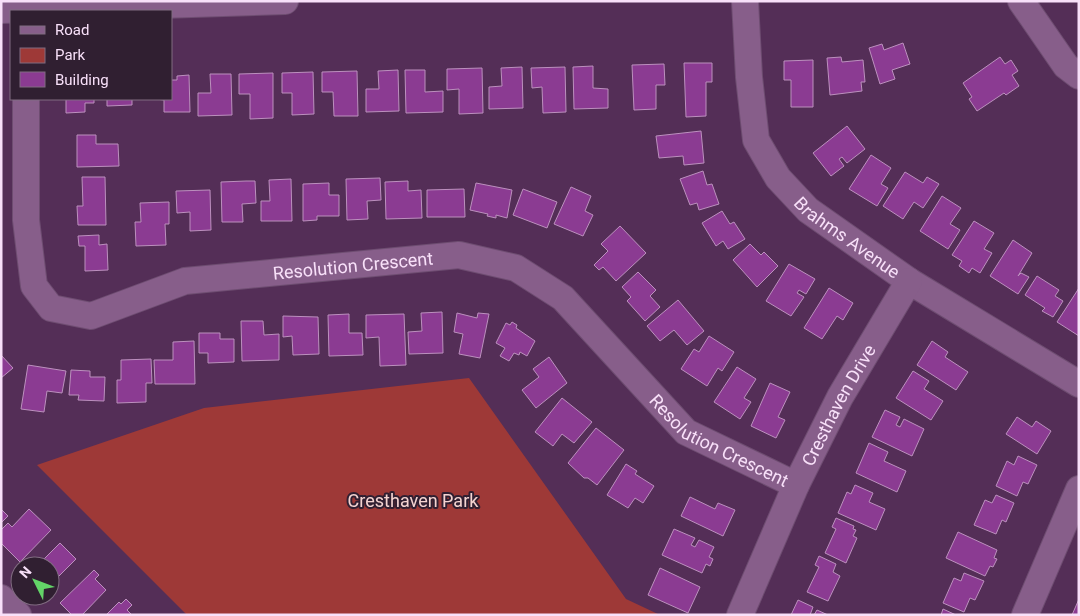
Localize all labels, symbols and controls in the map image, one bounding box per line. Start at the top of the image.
legend [10,10,172,100]
text: Road [55,21,89,39]
text: Park [55,46,86,64]
text: Building [55,71,109,89]
street label: Brahms Avenue [790,192,904,282]
street label: Resolution Crescent [272,247,434,283]
street label: Cresthaven Drive [797,340,879,469]
street label: Resolution Crescent [646,389,792,490]
park label: Cresthaven Park [348,490,479,511]
north arrow [10,556,60,606]
text: N [16,563,35,581]

